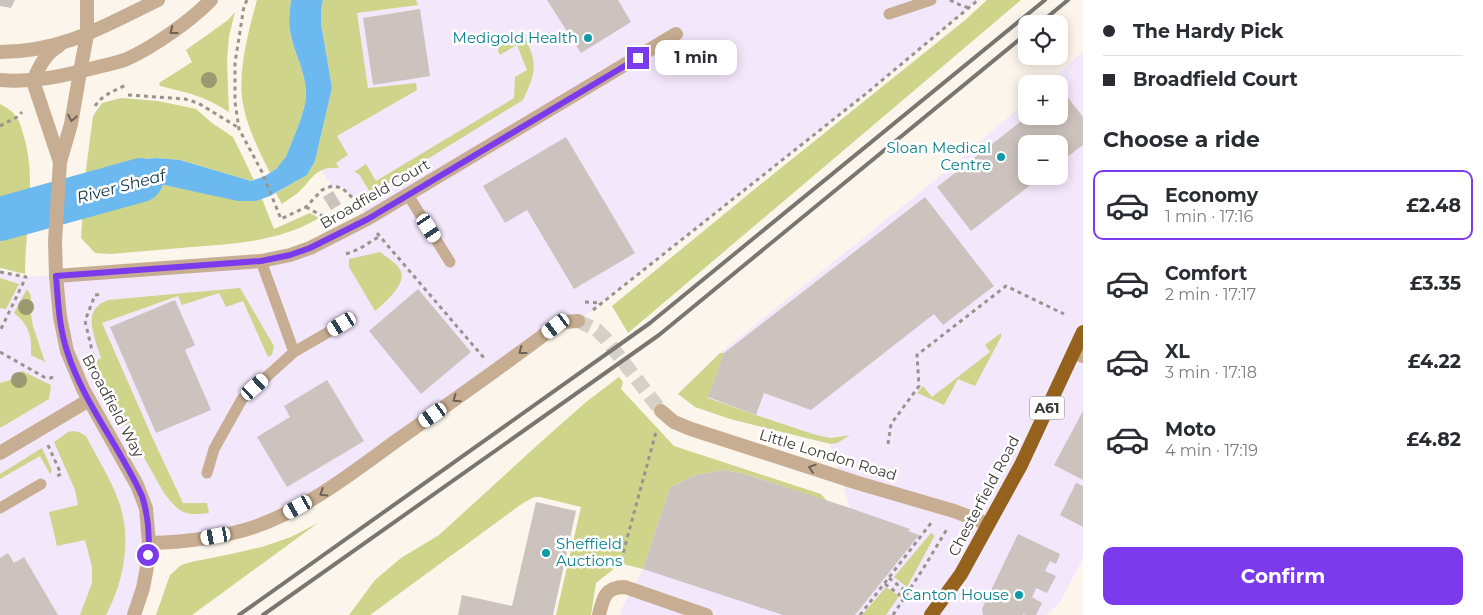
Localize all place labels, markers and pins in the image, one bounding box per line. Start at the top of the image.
place label: Medigold Health [453,28,578,47]
marker: Medigold Health [582,32,594,44]
place label: Sloan Medical Centre [887,138,991,174]
marker: Sloan Medical Centre [995,151,1007,163]
place label: Sheffield Auctions [556,534,622,570]
marker: Sheffield Auctions [540,547,552,559]
place label: Canton House [902,585,1009,604]
marker: Canton House [1013,589,1025,601]

